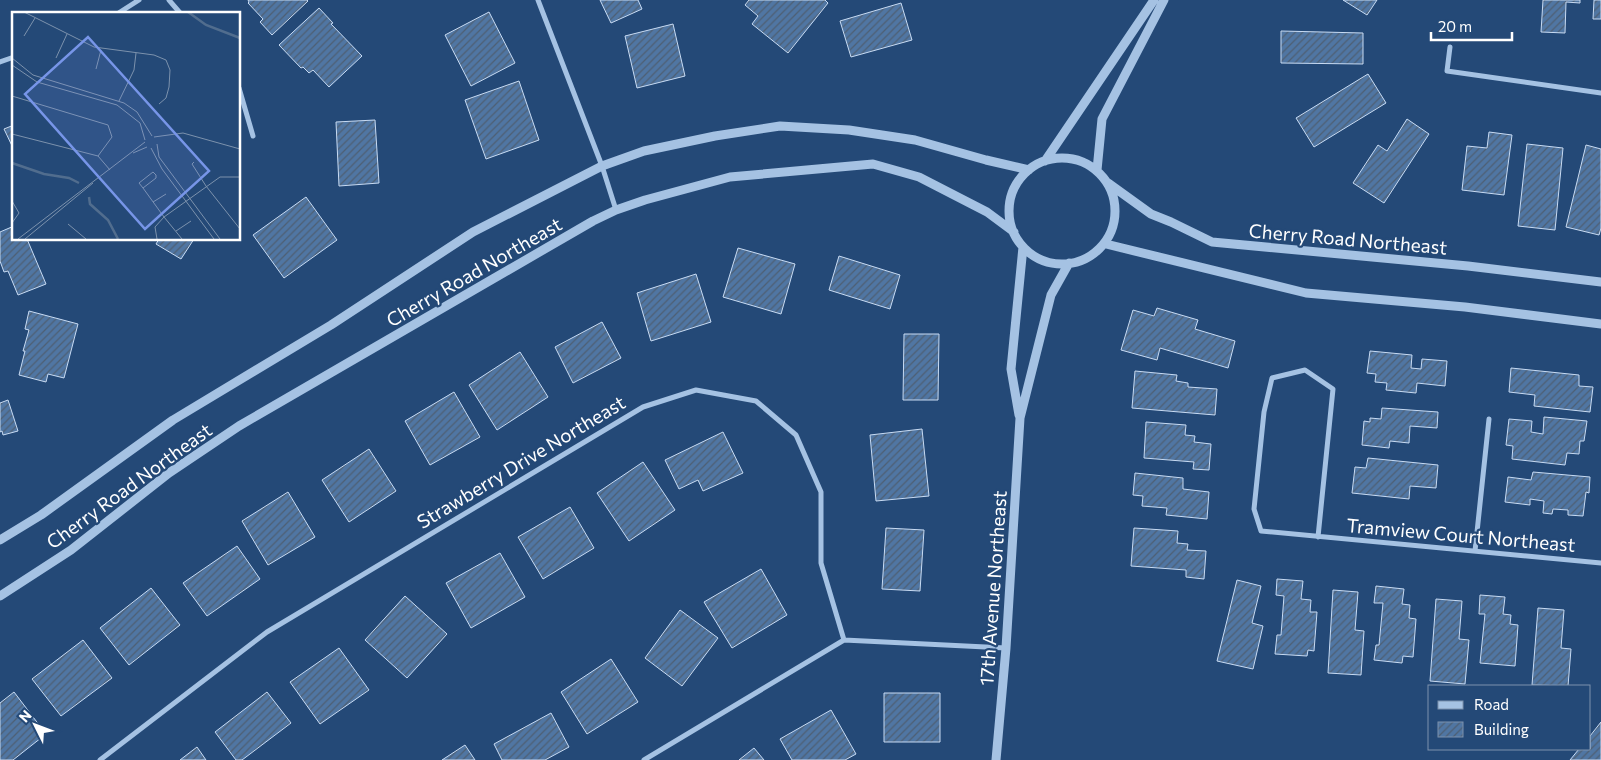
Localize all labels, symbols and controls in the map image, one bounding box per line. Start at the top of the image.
scale bar [1431,10,1512,42]
inset map [12,12,240,240]
text: 20 m [1438,17,1472,35]
street label: Cherry Road Northeast [382,212,566,331]
street label: Cherry Road Northeast [1248,218,1448,259]
street label: Strawberry Drive Northeast [412,390,629,533]
street label: Cherry Road Northeast [41,418,216,553]
street label: 17th Avenue Northeast [974,489,1011,686]
street label: Tramview Court Northeast [1346,513,1577,556]
legend [1428,685,1591,750]
text: Road [1474,695,1509,713]
north arrow [10,700,60,750]
text: N [15,706,35,726]
text: Building [1474,720,1529,738]

